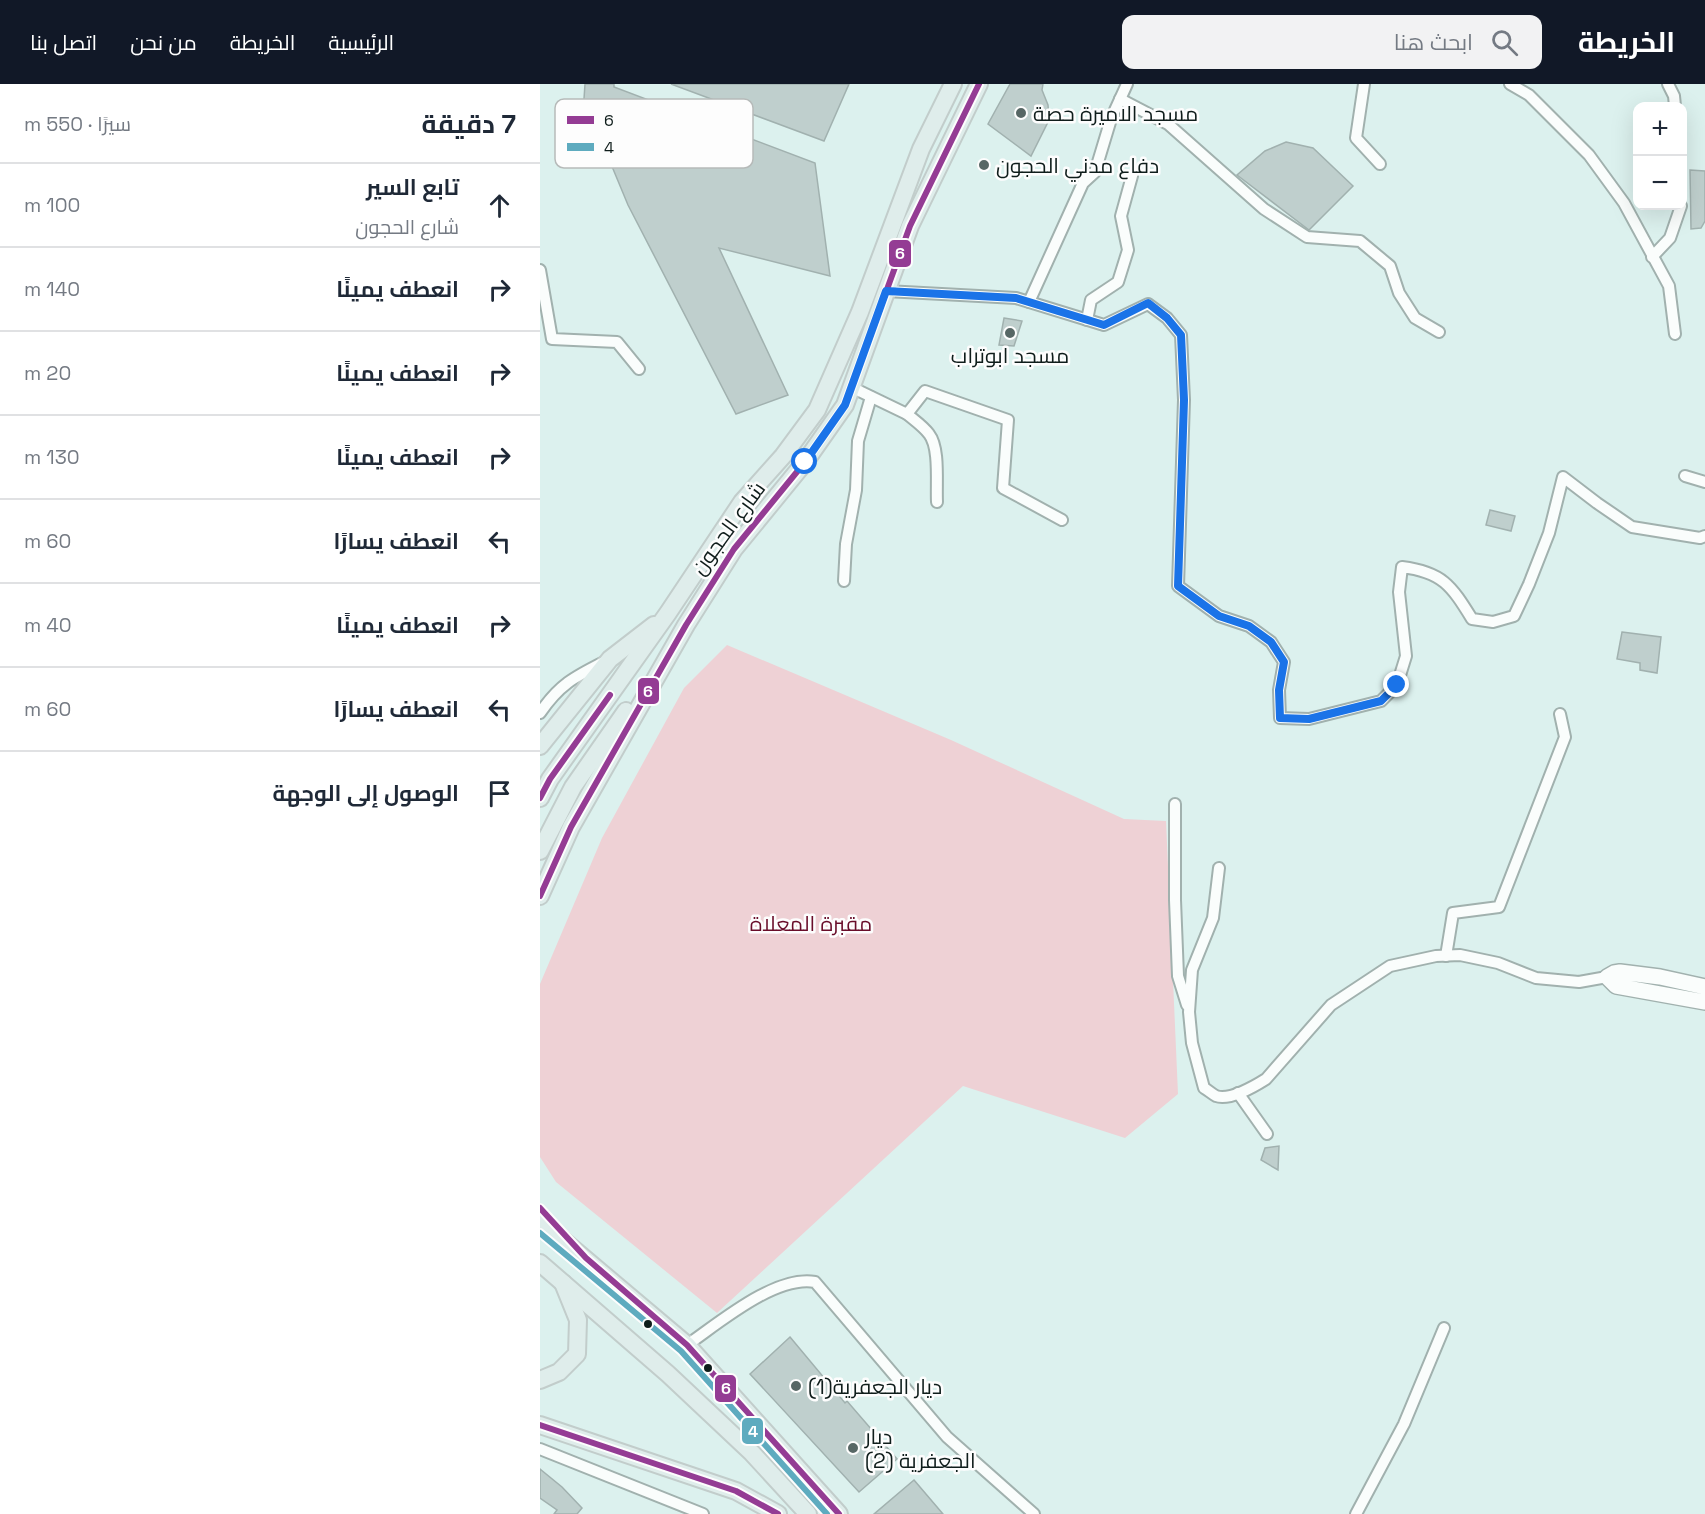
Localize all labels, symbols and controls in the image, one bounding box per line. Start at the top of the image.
search box [1122,15,1542,69]
text: الخريطة [1578,24,1675,60]
icon: search [1488,26,1521,59]
text: ابحث هنا [1394,28,1473,56]
text: اتصل بنا [30,29,97,56]
text: من نحن [130,29,197,56]
text: الخريطة [230,29,295,56]
text: الرئيسية [328,29,394,56]
legend [555,99,753,168]
place label: مسجد الاميرة حصة [1033,100,1198,127]
map controls [1633,102,1687,210]
button: + [1633,102,1687,156]
marker: مسجد الاميرة حصة [1014,106,1028,120]
text: 7 دقيقة [421,107,516,141]
text: 6 [604,110,614,131]
text: سيرًا · 550 m [24,111,131,137]
text: 4 [604,137,614,158]
place label: دفاع مدني الحجون [996,152,1159,182]
button: − [1633,156,1687,210]
marker: دفاع مدني الحجون [977,158,991,172]
text: تابع السير [366,173,459,201]
icon: ahead [483,189,516,222]
text: 100 m [24,192,80,218]
text: شارع الحجون [355,214,459,240]
line badge: 6 [888,239,912,268]
text: 6 [895,243,905,264]
icon: right [483,273,516,306]
text: انعطف يمينًا [336,275,459,303]
text: 140 m [24,276,80,302]
marker: مسجد ابوتراب [1003,326,1017,340]
place label: مسجد ابوتراب [951,342,1069,369]
icon: right [483,357,516,390]
text: انعطف يمينًا [336,359,459,387]
text: 20 m [24,360,71,386]
icon: right [483,441,516,474]
text: انعطف يمينًا [336,443,459,471]
text: 130 m [24,444,80,470]
route start [791,448,817,474]
street label: شارع الحجون [685,476,772,581]
icon: left [483,525,516,558]
text: انعطف يسارًا [333,527,459,555]
text: 60 m [24,528,71,554]
icon: right [483,609,516,642]
text: انعطف يمينًا [336,611,459,639]
text: 40 m [24,612,72,638]
route end [1383,671,1409,697]
line badge: 6 [637,677,660,705]
text: 6 [643,681,653,702]
icon: left [483,693,516,726]
text: انعطف يسارًا [333,695,459,723]
text: 60 m [24,696,71,722]
icon: arrive [483,777,516,810]
text: الوصول إلى الوجهة [273,779,459,807]
park label: مقبرة المعلاة [750,910,872,937]
unlabelled marker [642,1318,654,1330]
unlabelled marker [702,1362,714,1374]
place label: ديار الجعفرية(1) [808,1373,942,1400]
line badge: 6 [714,1374,737,1403]
text: 6 [721,1378,731,1399]
marker: ديار الجعفرية(1) [789,1379,803,1393]
line badge: 4 [741,1417,764,1445]
text: 4 [748,1421,758,1442]
place label: ديار الجعفرية (2) [864,1423,976,1474]
marker: ديار الجعفرية (2) [846,1441,860,1455]

